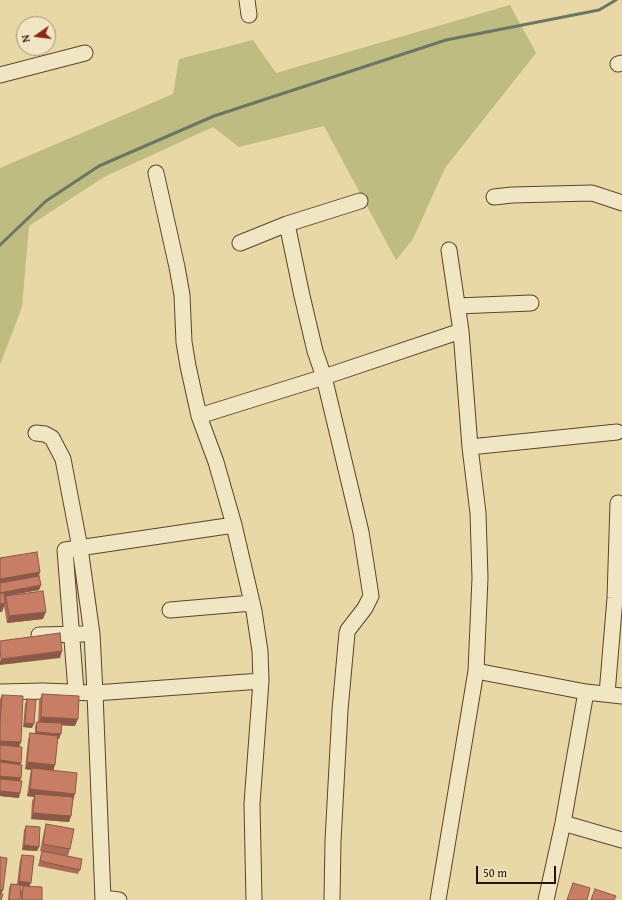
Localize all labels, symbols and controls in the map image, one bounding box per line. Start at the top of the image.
north arrow [16,16,56,56]
text: N [17,33,34,44]
scale bar [478,858,558,884]
text: 50 m [483,864,507,881]

